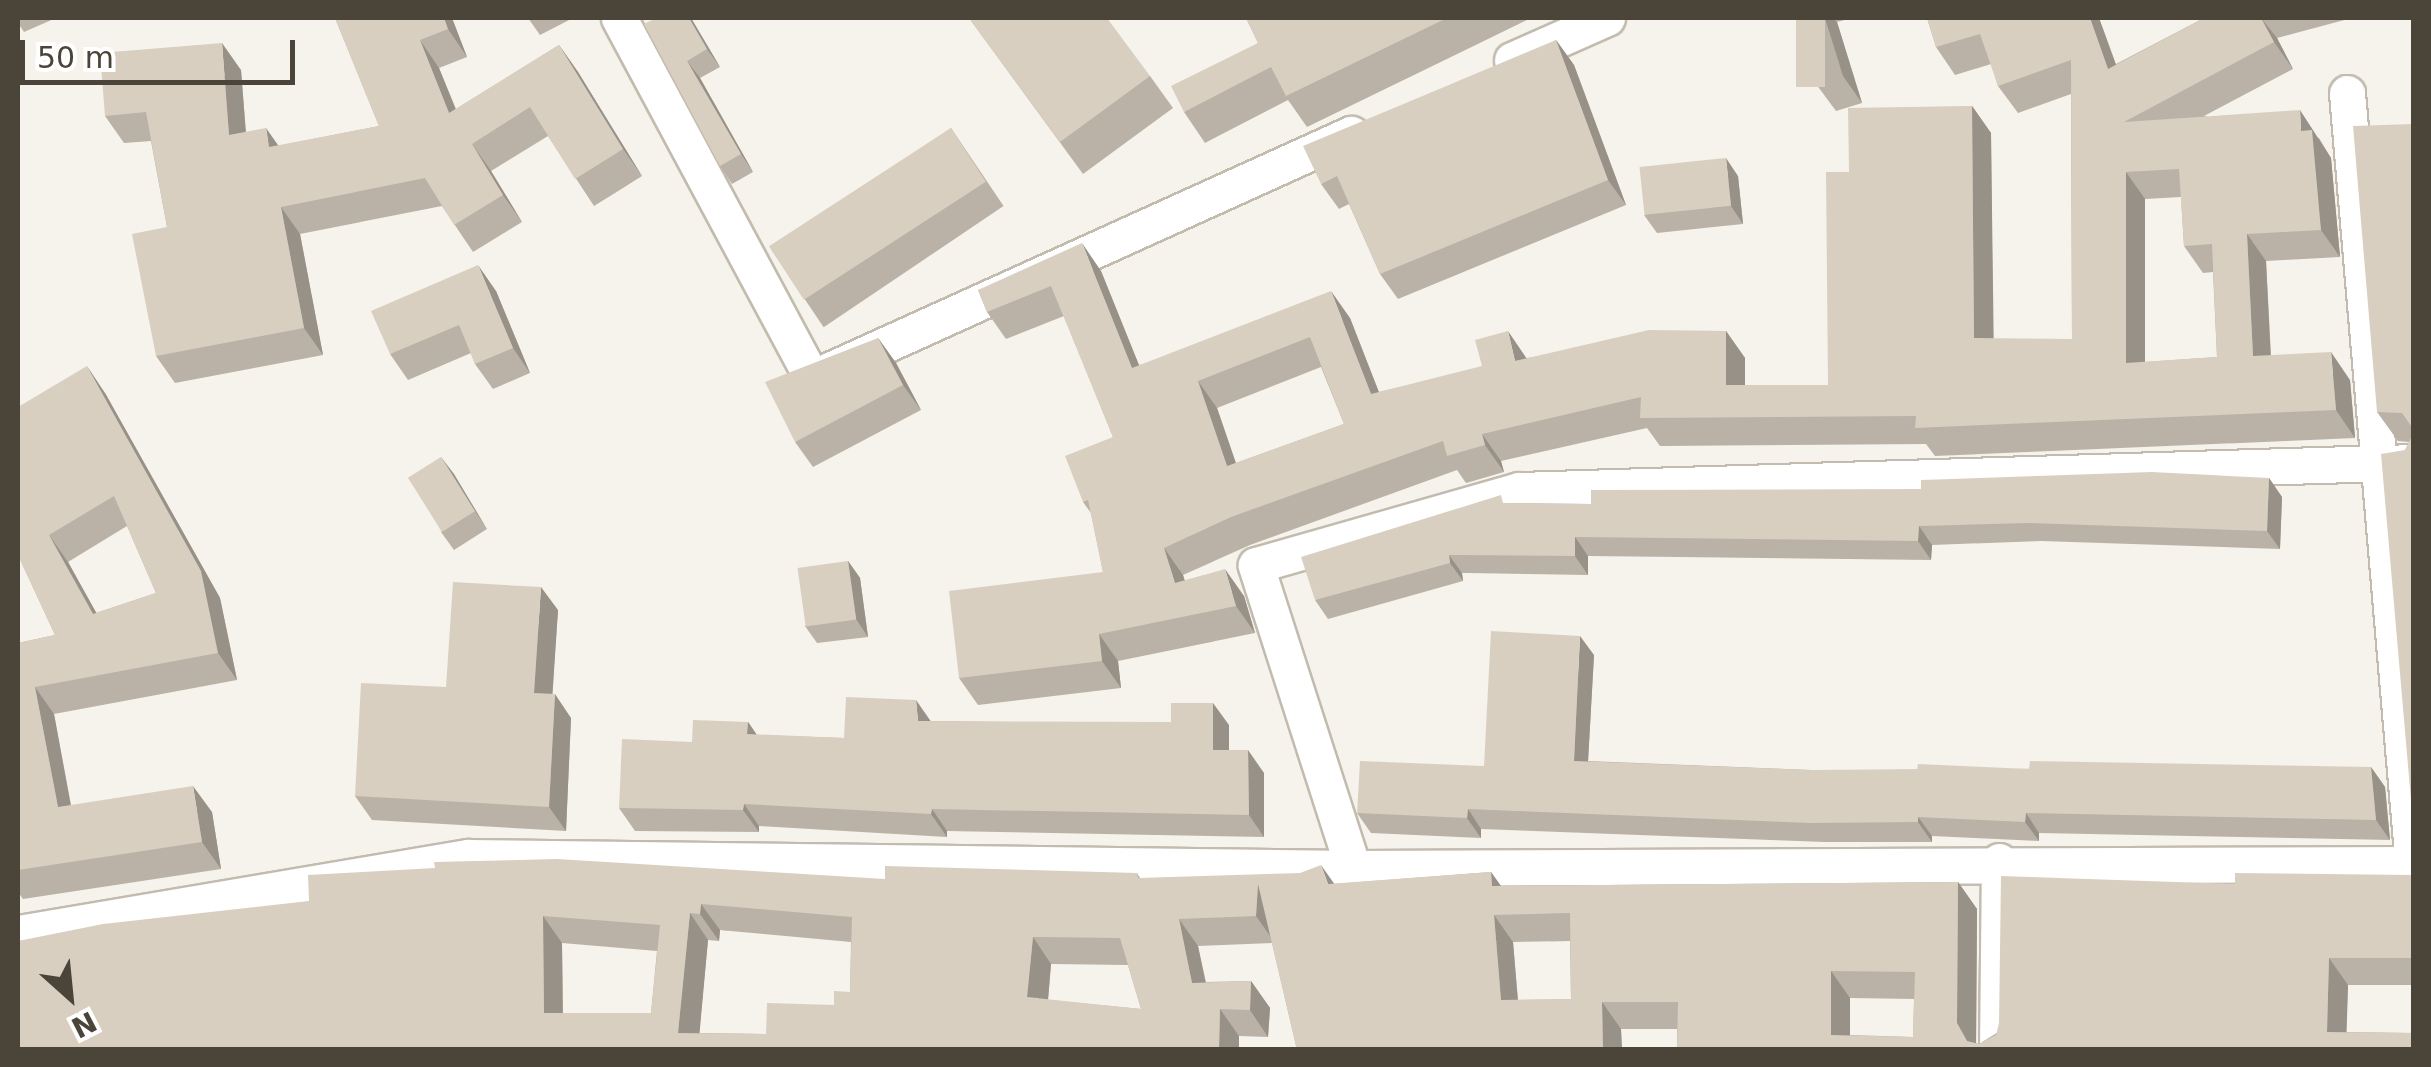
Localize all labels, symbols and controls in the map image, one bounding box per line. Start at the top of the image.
scale bar [25,20,300,82]
text: 50 m [37,40,114,75]
north arrow [20,947,120,1047]
text: N [66,1004,102,1044]

